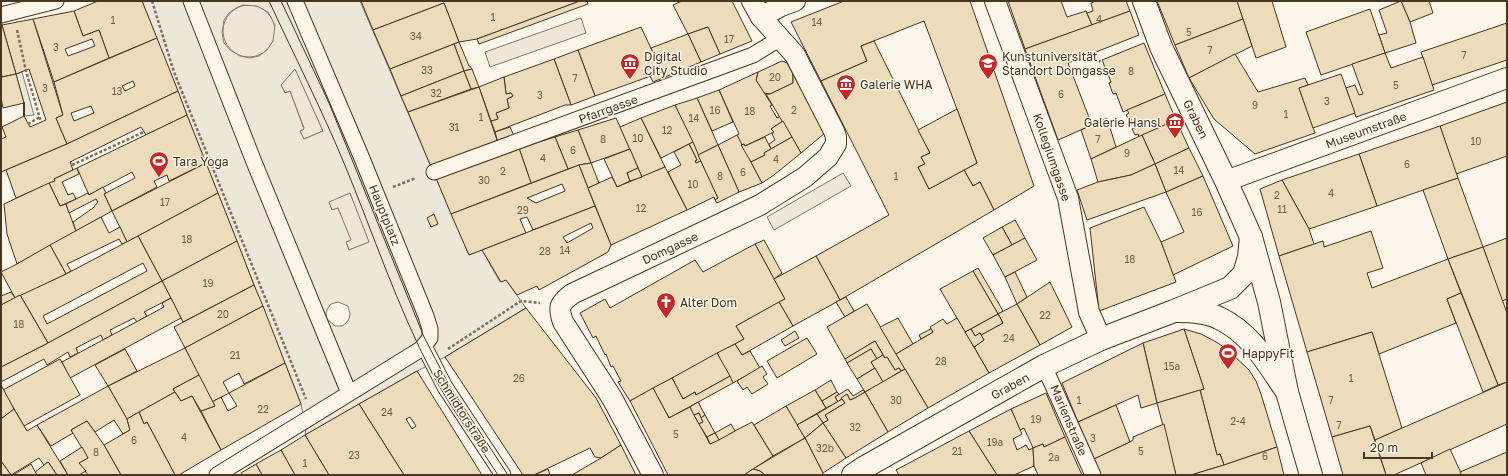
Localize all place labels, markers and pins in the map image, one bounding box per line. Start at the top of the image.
place label: Digital City Studio [644,49,707,78]
place label: Kunstuniversität, Standort Domgasse [1002,49,1116,78]
museum icon: Digital City Studio [619,52,641,80]
school or university icon: Kunstuniversität, Standort Domgasse [977,52,999,80]
museum icon: Galerie WHA [835,73,857,101]
place label: Galerie WHA [860,77,932,92]
museum icon: Galerie Hansl [1164,111,1186,139]
place label: Galerie Hansl [1084,115,1161,130]
sports icon: Tara Yoga [148,150,170,178]
place label: Tara Yoga [173,154,229,169]
church icon: Alter Dom [655,291,677,319]
place label: Alter Dom [680,295,737,310]
sports icon: HappyFit [1217,342,1239,370]
place label: HappyFit [1242,346,1294,361]

